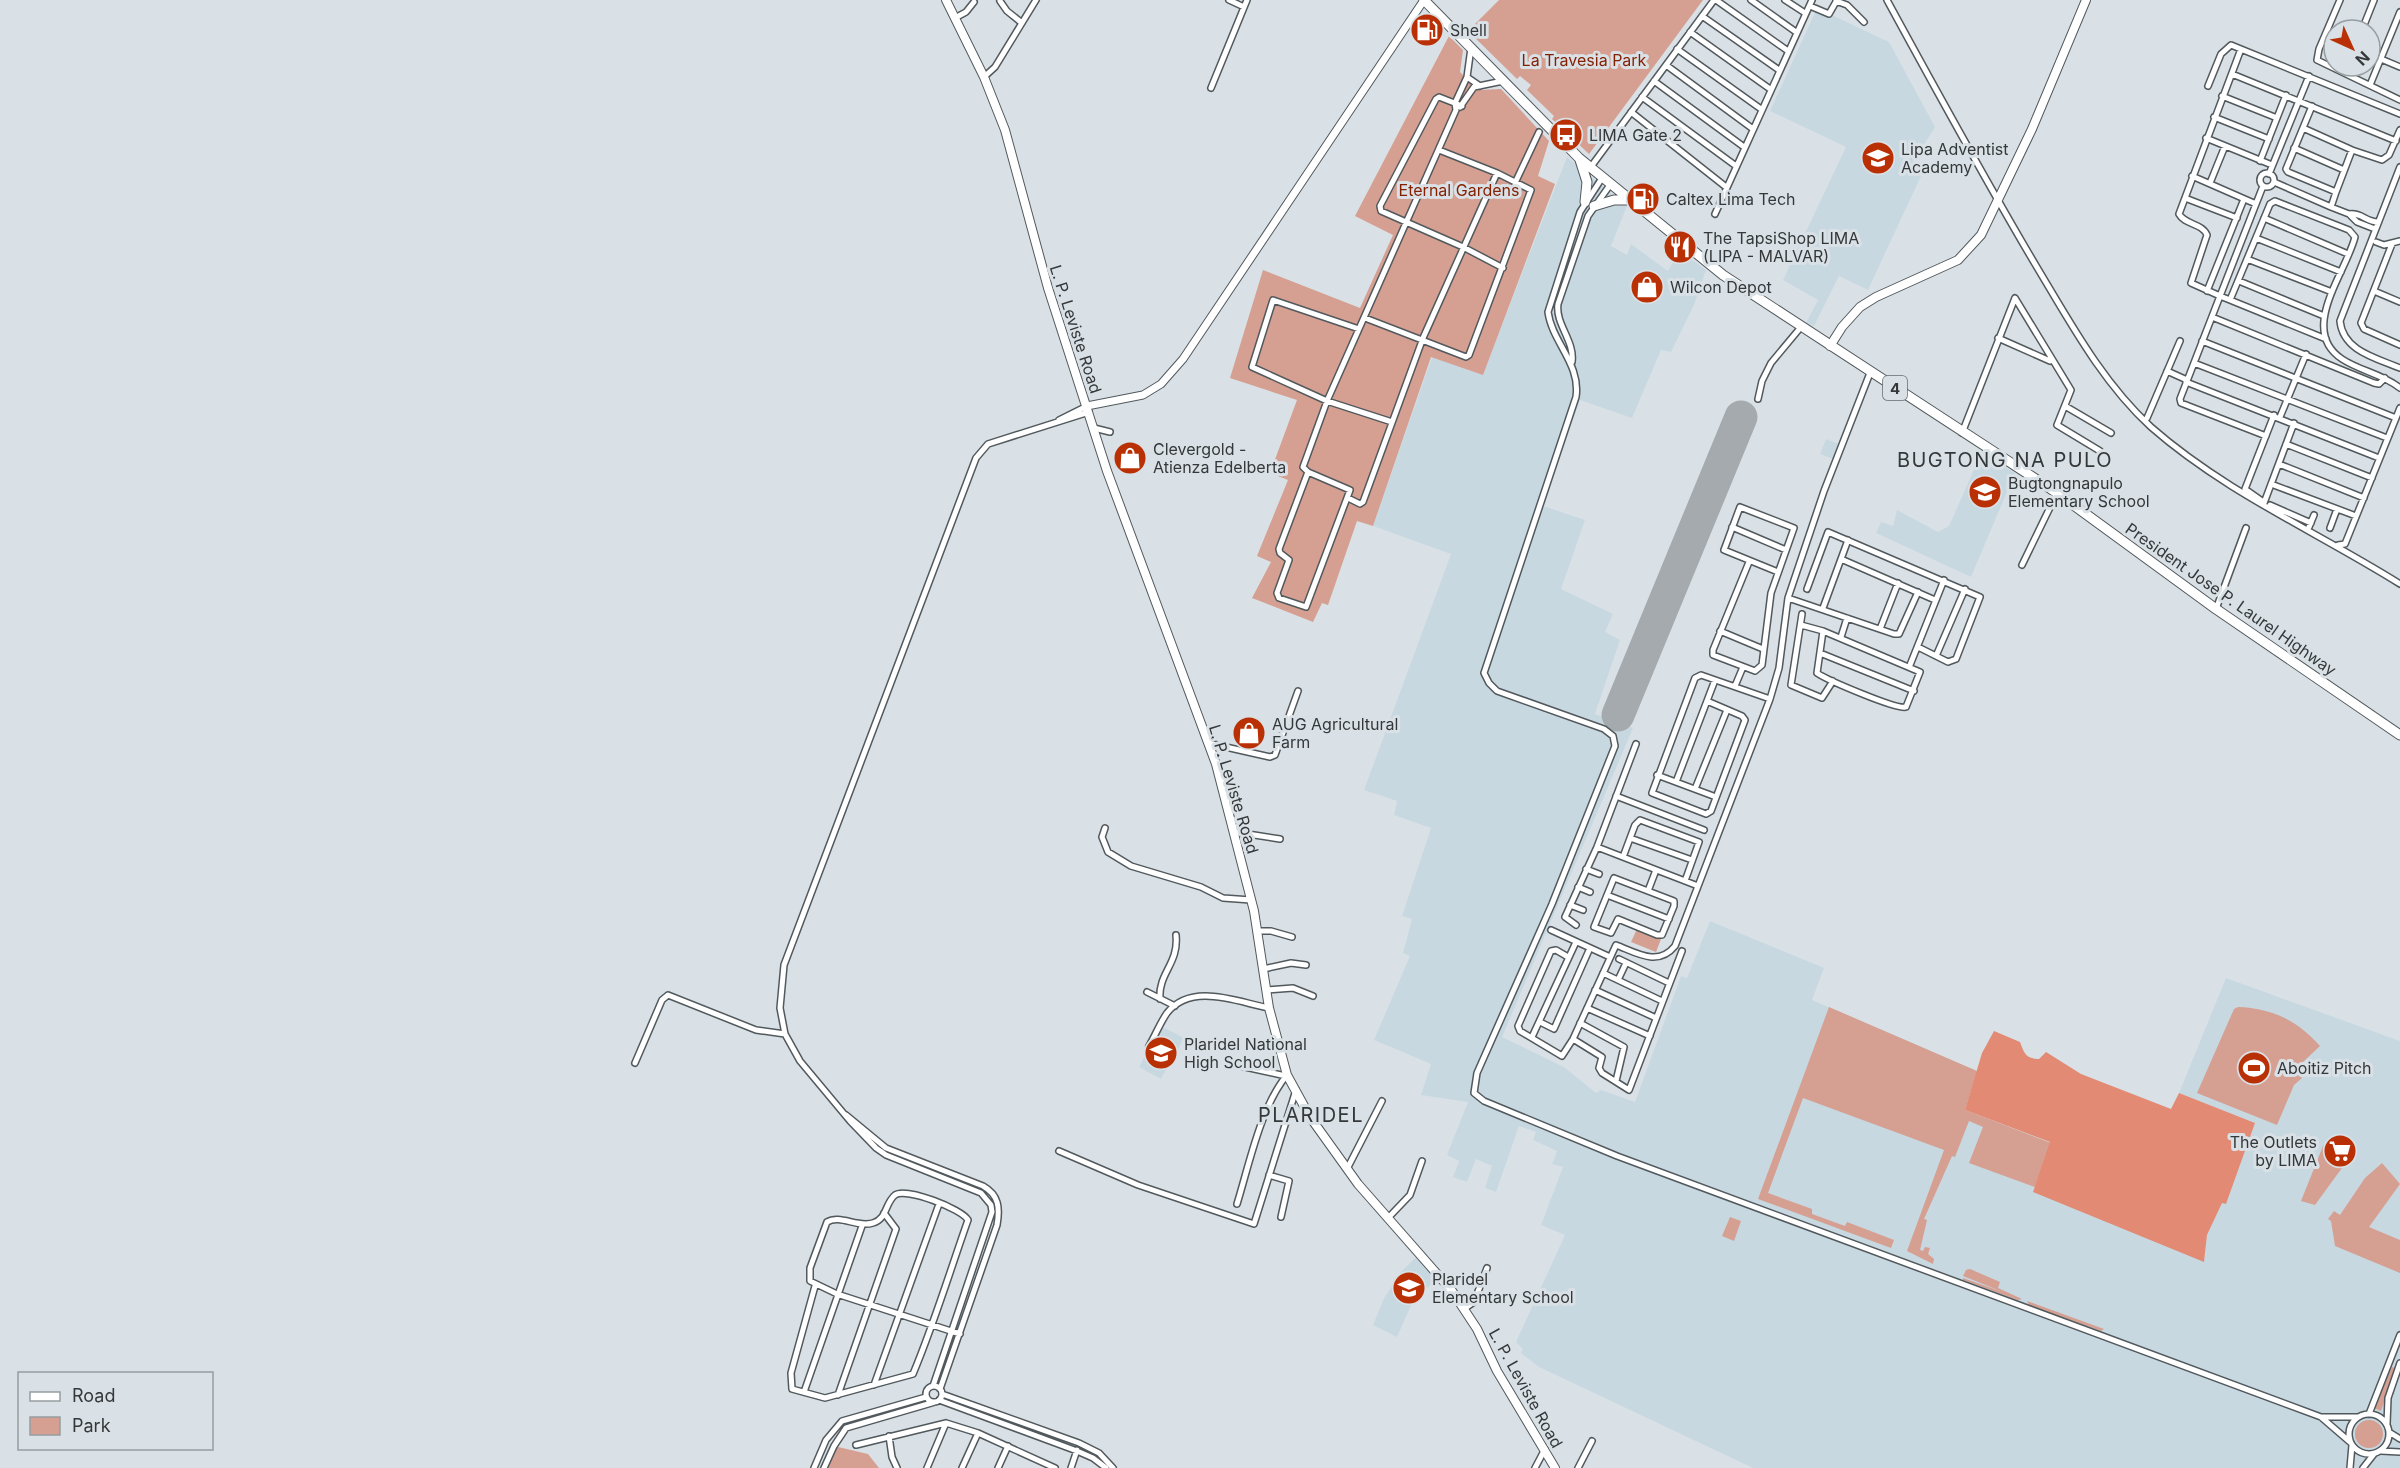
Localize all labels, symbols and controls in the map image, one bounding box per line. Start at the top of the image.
fuel station icon: Shell [1409,12,1445,48]
north arrow [2322,18,2382,78]
place label: Shell [1450,20,1487,40]
text: N [2351,47,2374,70]
park label: La Travesia Park [1522,50,1647,70]
bus stop icon: LIMA Gate 2 [1548,117,1584,153]
place label: LIMA Gate 2 [1589,125,1682,145]
place label: Lipa Adventist Academy [1901,139,2009,177]
school or university icon: Lipa Adventist Academy [1860,140,1896,176]
park label: Eternal Gardens [1399,180,1519,200]
fuel station icon: Caltex Lima Tech [1625,181,1661,217]
place label: Caltex Lima Tech [1666,189,1796,209]
place label: The TapsiShop LIMA (LIPA - MALVAR) [1703,228,1859,266]
restaurant icon: The TapsiShop LIMA (LIPA - MALVAR) [1662,229,1698,265]
street label: L. P. Leviste Road [1046,262,1106,396]
shop icon: Wilcon Depot [1629,269,1665,305]
place label: Wilcon Depot [1670,277,1772,297]
road number: 4 [1883,376,1907,400]
place label: Clevergold - Atienza Edelberta [1153,439,1286,477]
shop icon: Clevergold - Atienza Edelberta [1112,440,1148,476]
district label: BUGTONG NA PULO [1897,448,2113,472]
place label: Bugtongnapulo Elementary School [2008,473,2150,511]
school or university icon: Bugtongnapulo Elementary School [1967,474,2003,510]
street label: President Jose P. Laurel Highway [2122,518,2340,680]
place label: AUG Agricultural Farm [1272,714,1398,752]
shop icon: AUG Agricultural Farm [1231,715,1267,751]
street label: L. P. Leviste Road [1205,722,1263,856]
place label: Plaridel National High School [1184,1034,1307,1072]
school or university icon: Plaridel National High School [1143,1035,1179,1071]
sports icon: Aboitiz Pitch [2236,1050,2272,1086]
place label: Aboitiz Pitch [2277,1058,2372,1078]
district label: PLARIDEL [1258,1103,1364,1127]
place label: The Outlets by LIMA [2230,1132,2317,1170]
supermarket icon: The Outlets by LIMA [2322,1133,2358,1169]
place label: Plaridel Elementary School [1432,1269,1574,1307]
school or university icon: Plaridel Elementary School [1391,1270,1427,1306]
street label: L. P. Leviste Road [1485,1325,1567,1451]
legend [18,1372,213,1450]
text: Road [72,1385,115,1406]
text: Park [72,1415,111,1436]

